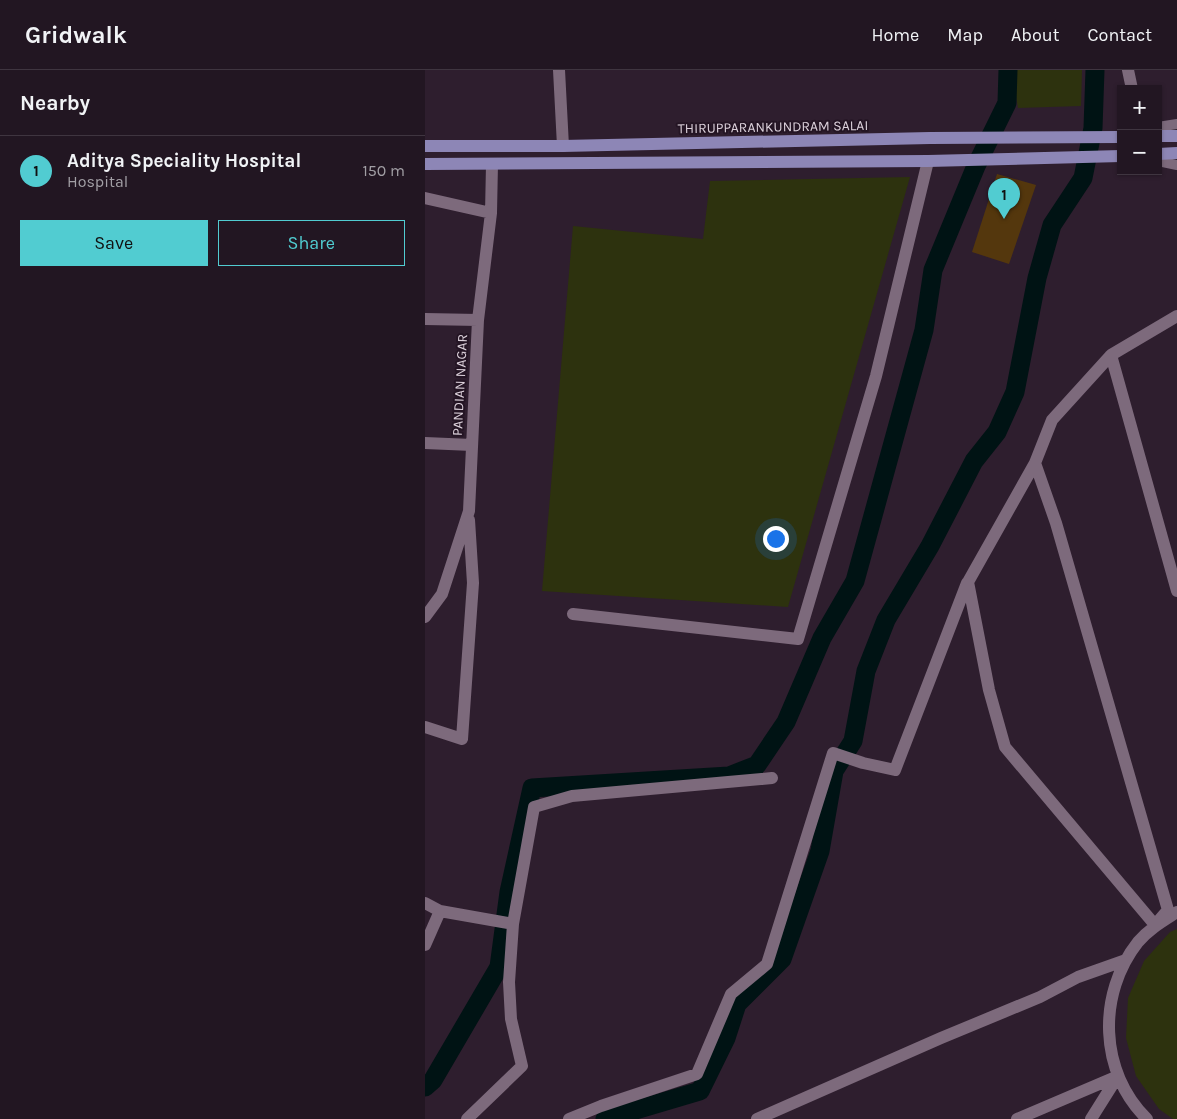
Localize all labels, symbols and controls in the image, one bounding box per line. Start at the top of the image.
text: Gridwalk [25,21,127,49]
text: Home [871,24,919,46]
text: Map [947,24,983,46]
text: About [1011,24,1060,46]
text: Contact [1088,24,1152,46]
map controls [1117,85,1162,175]
button: + [1117,85,1162,130]
text: Nearby [20,91,90,115]
street label: THIRUPPARANKUNDRAM SALAI [678,117,868,137]
button: − [1117,130,1162,175]
text: Aditya Speciality Hospital [67,150,301,172]
text: 1 [33,161,39,180]
text: 150 m [362,161,405,180]
text: Hospital [67,172,128,191]
pin: 1 [988,178,1020,219]
button: Save [20,220,208,266]
button: Share [218,220,405,266]
street label: PANDIAN NAGAR [449,334,471,436]
your location [763,526,789,552]

